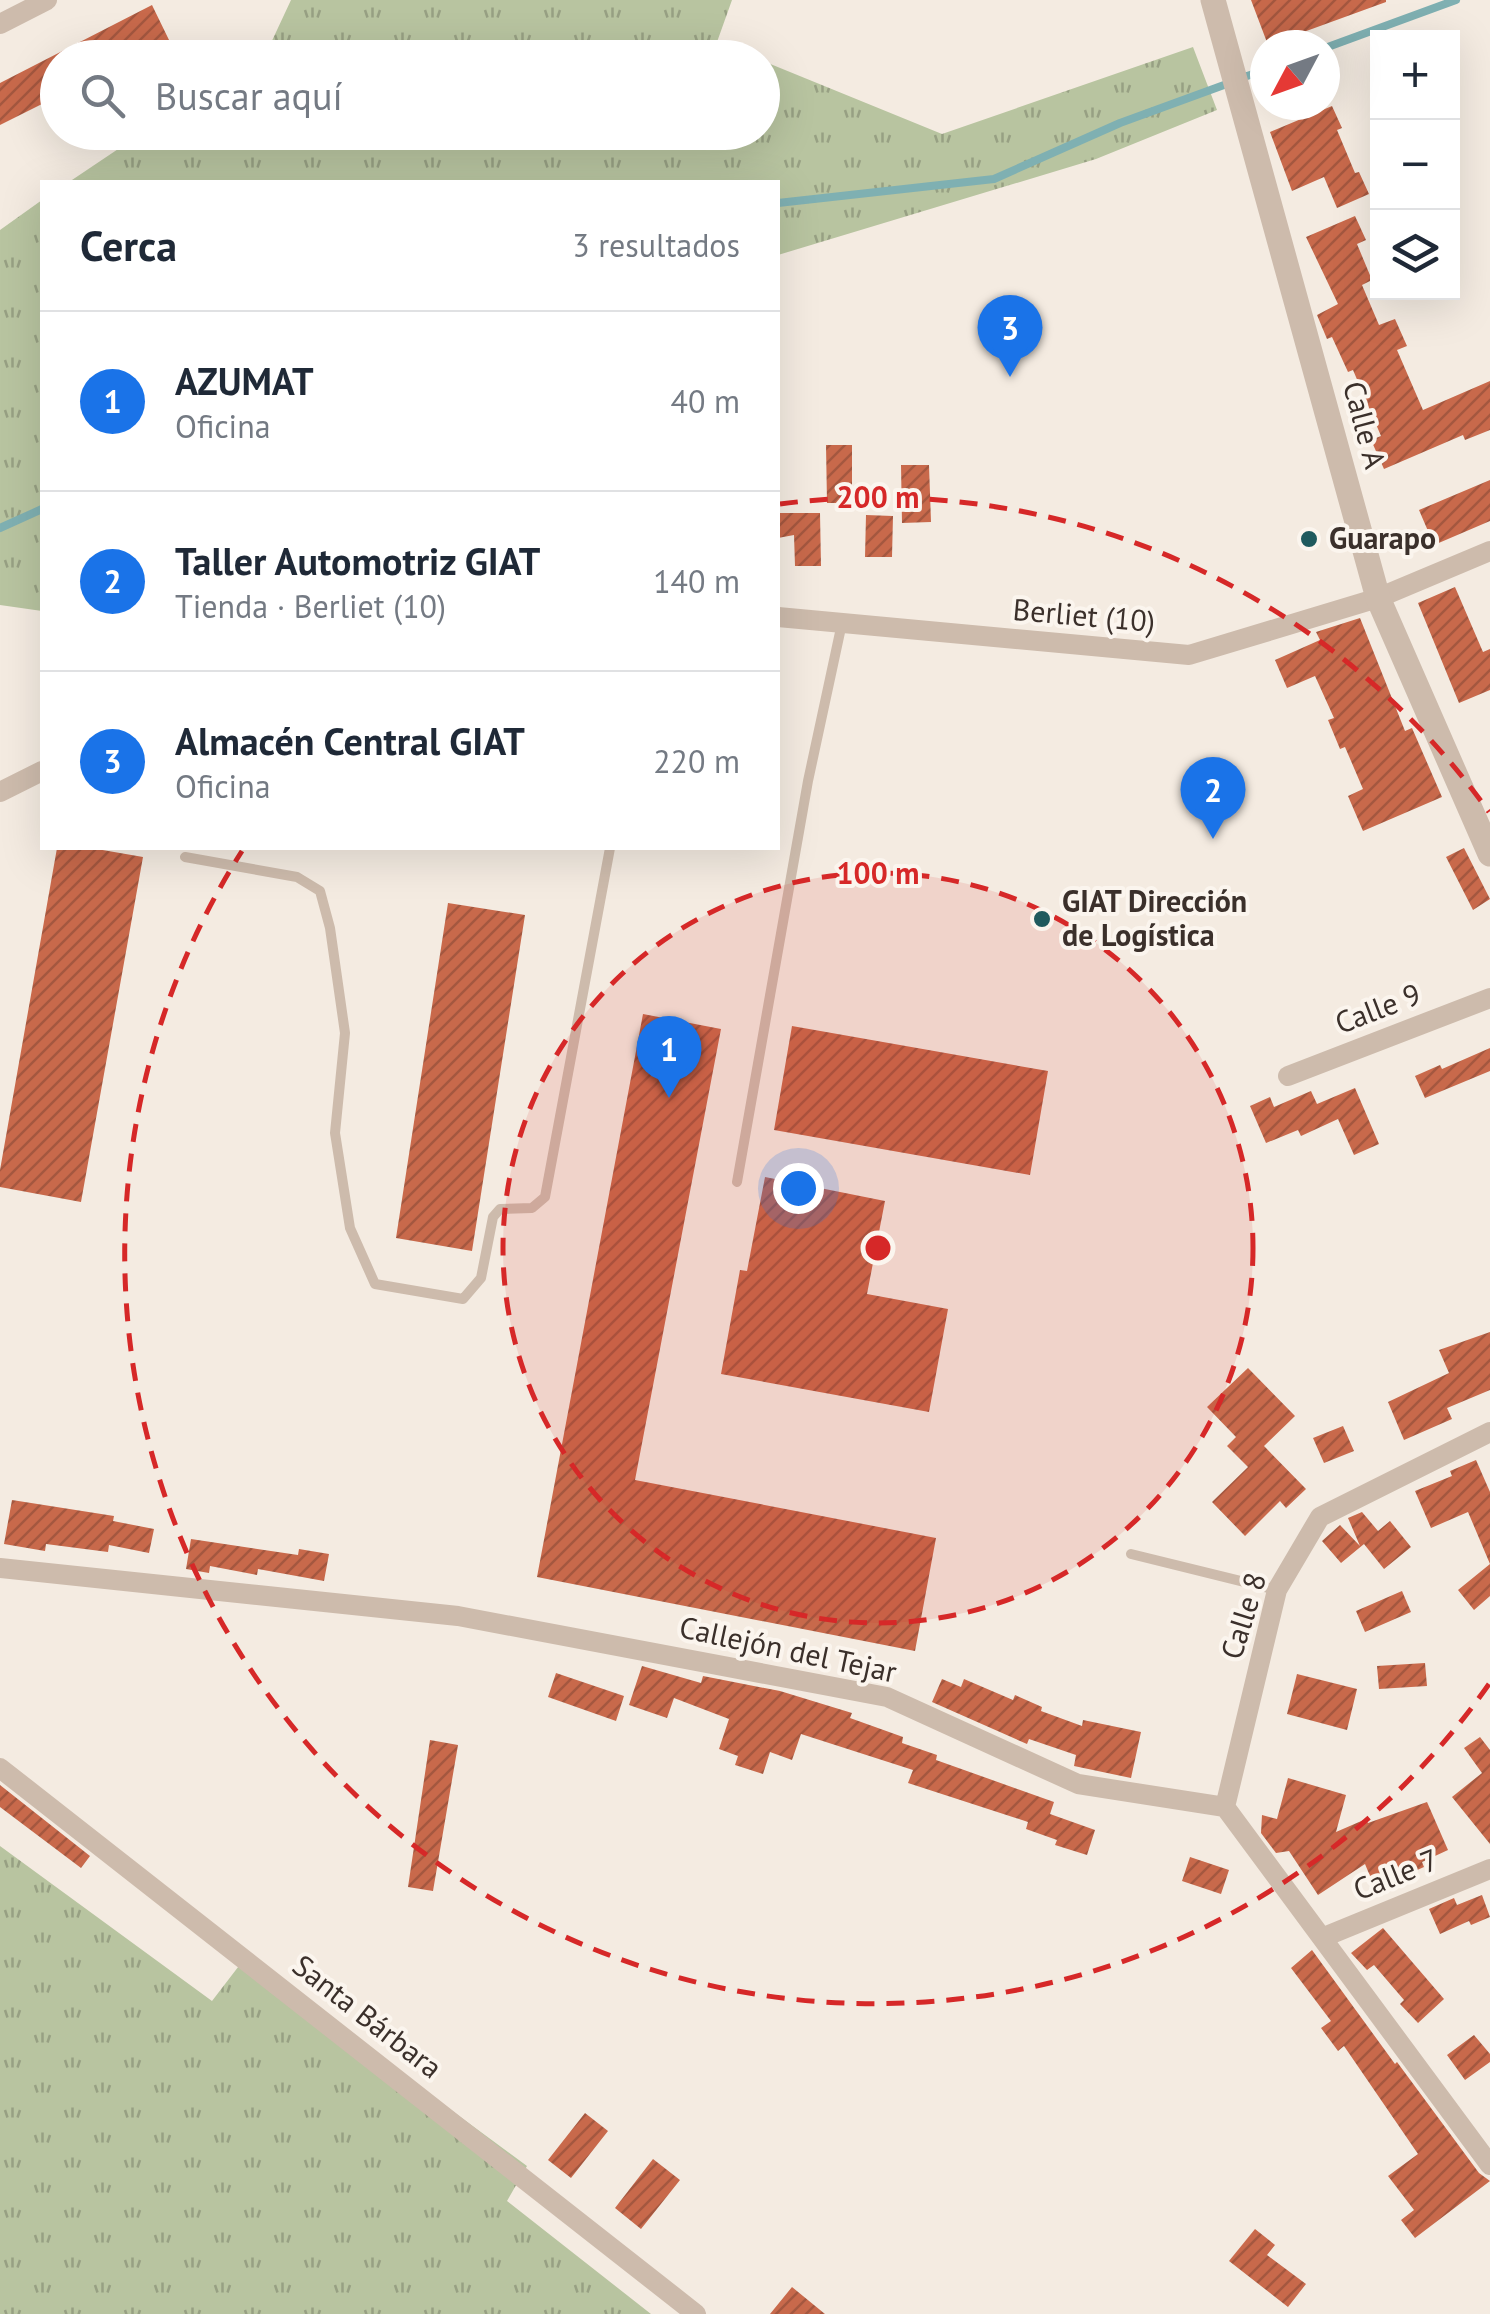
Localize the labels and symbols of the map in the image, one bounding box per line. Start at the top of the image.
north arrow [1250,30,1340,120]
pin: 3 [978,294,1042,377]
street label: Calle A [1335,377,1396,473]
text: 200 m [837,477,919,516]
place label: Guarapo [1329,518,1436,557]
marker: Guarapo [1298,528,1320,550]
street label: Berliet (10) [1011,589,1157,640]
pin: 2 [1180,756,1246,839]
text: 100 m [837,853,919,892]
place label: GIAT Dirección de Logística [1062,881,1247,954]
marker: GIAT Dirección de Logística [1031,908,1053,930]
street label: Calle 9 [1329,974,1426,1042]
pin: 1 [636,1016,702,1098]
your location [773,1163,824,1214]
centre of rings [860,1230,896,1266]
street label: Calle 8 [1211,1567,1274,1664]
street label: Callejón del Tejar [676,1606,901,1691]
street label: Calle 7 [1347,1839,1444,1908]
street label: Santa Bárbara [285,1945,450,2086]

